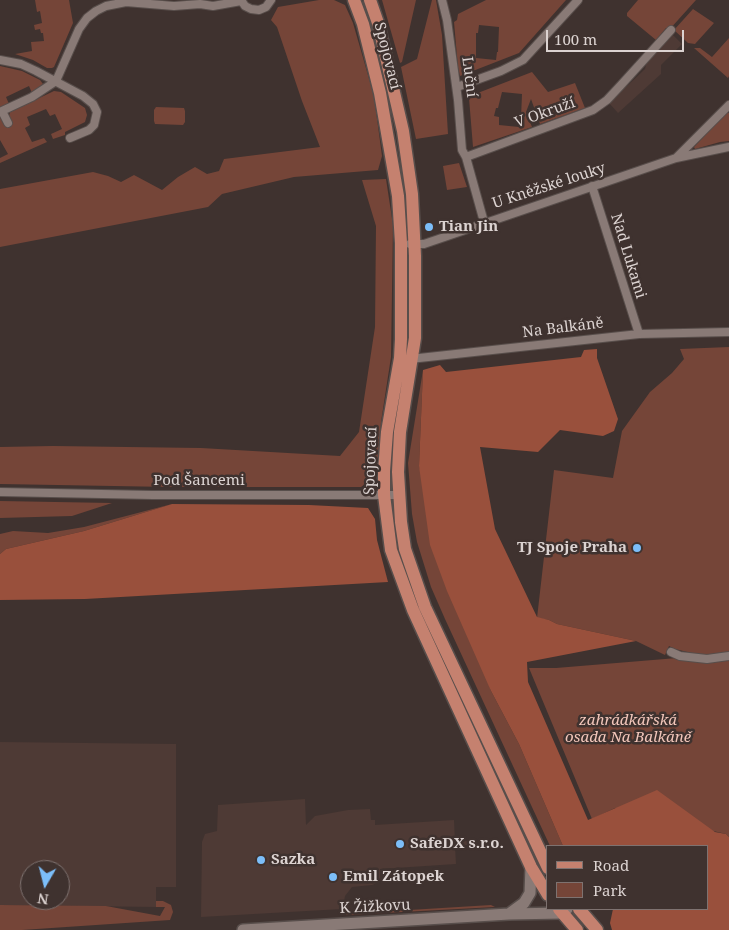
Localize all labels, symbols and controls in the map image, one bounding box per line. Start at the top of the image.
scale bar [549,20,686,52]
street label: Spojovací [370,21,404,91]
text: 100 m [554,29,597,49]
street label: Luční [458,56,480,98]
street label: V Okruží [512,94,578,132]
street label: U Kněžské louky [490,159,608,213]
street label: Nad Lukami [607,211,649,301]
place label: Tian Jin [439,218,498,236]
marker: Tian Jin [423,221,435,233]
street label: Na Balkáně [521,314,605,342]
street label: Spojovací [361,426,381,496]
street label: Pod Šancemi [153,472,245,490]
place label: TJ Spoje Praha [517,539,627,557]
marker: TJ Spoje Praha [631,542,643,554]
park label: zahrádkářská osada Na Balkáně [565,712,691,747]
place label: SafeDX s.r.o. [410,835,504,853]
marker: SafeDX s.r.o. [394,838,406,850]
legend [546,845,709,910]
place label: Sazka [271,851,315,869]
marker: Sazka [255,854,267,866]
text: Road [593,855,629,875]
north arrow [20,860,70,910]
place label: Emil Zátopek [343,868,444,886]
marker: Emil Zátopek [327,871,339,883]
text: Park [593,880,626,900]
text: N [36,889,50,910]
street label: K Žižkovu [339,896,411,918]

